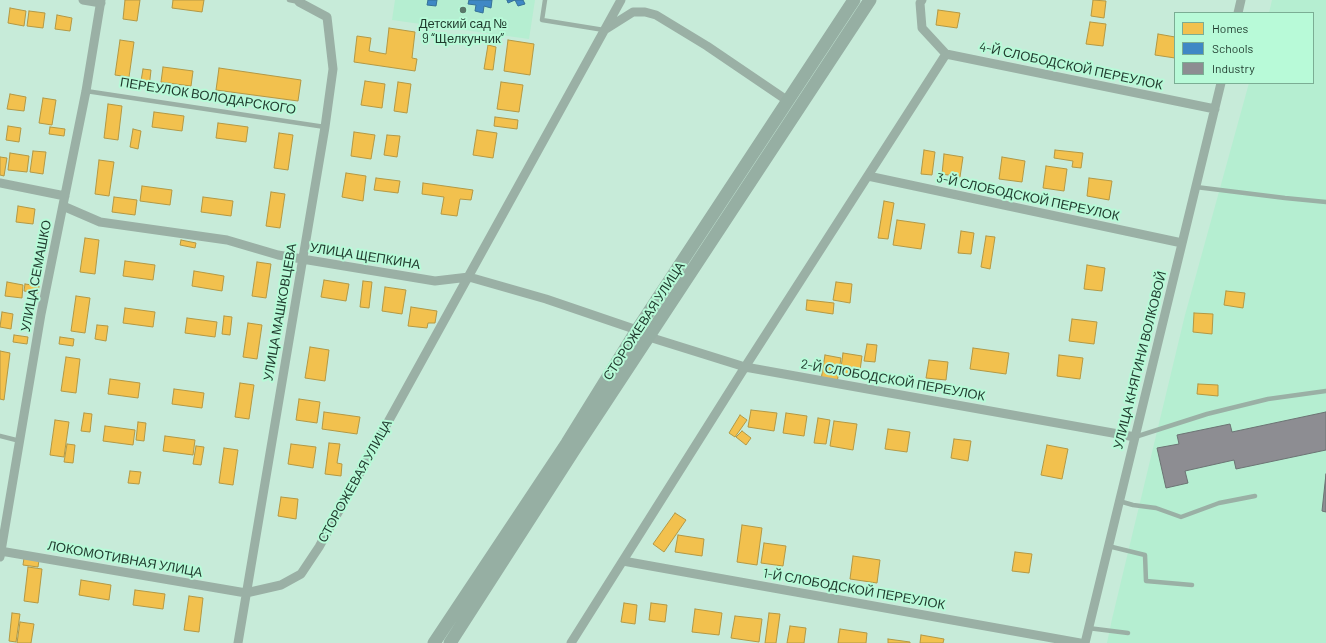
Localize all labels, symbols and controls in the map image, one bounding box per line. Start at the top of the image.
marker: Детский сад № 9 “Щелкунчик” [458,5,468,15]
legend [1174,12,1314,84]
place label: Детский сад № 9 “Щелкунчик” [419,16,507,47]
text: Homes [1212,21,1248,35]
street label: 4-Й СЛОБОДСКОЙ ПЕРЕУЛОК [978,39,1164,93]
text: Schools [1212,41,1253,55]
text: Industry [1212,61,1255,75]
street label: ПЕРЕУЛОК ВОЛОДАРСКОГО [119,74,297,118]
street label: 3-Й СЛОБОДСКОЙ ПЕРЕУЛОК [935,170,1121,224]
street label: УЛИЦА СЕМАШКО [18,219,54,333]
street label: УЛИЦА ЩЕПКИНА [309,240,421,272]
street label: УЛИЦА МАШКОВЦЕВА [260,242,300,382]
street label: СТОРОЖЕВАЯ УЛИЦА [600,259,688,383]
street label: УЛИЦА КНЯГИНИ ВОЛКОВОЙ [1110,270,1170,450]
street label: 2-Й СЛОБОДСКОЙ ПЕРЕУЛОК [800,356,986,404]
street label: СТОРОЖЕВАЯ УЛИЦА [315,417,395,545]
street label: ЛОКОМОТИВНАЯ УЛИЦА [46,538,204,580]
street label: 1-Й СЛОБОДСКОЙ ПЕРЕУЛОК [762,565,946,613]

